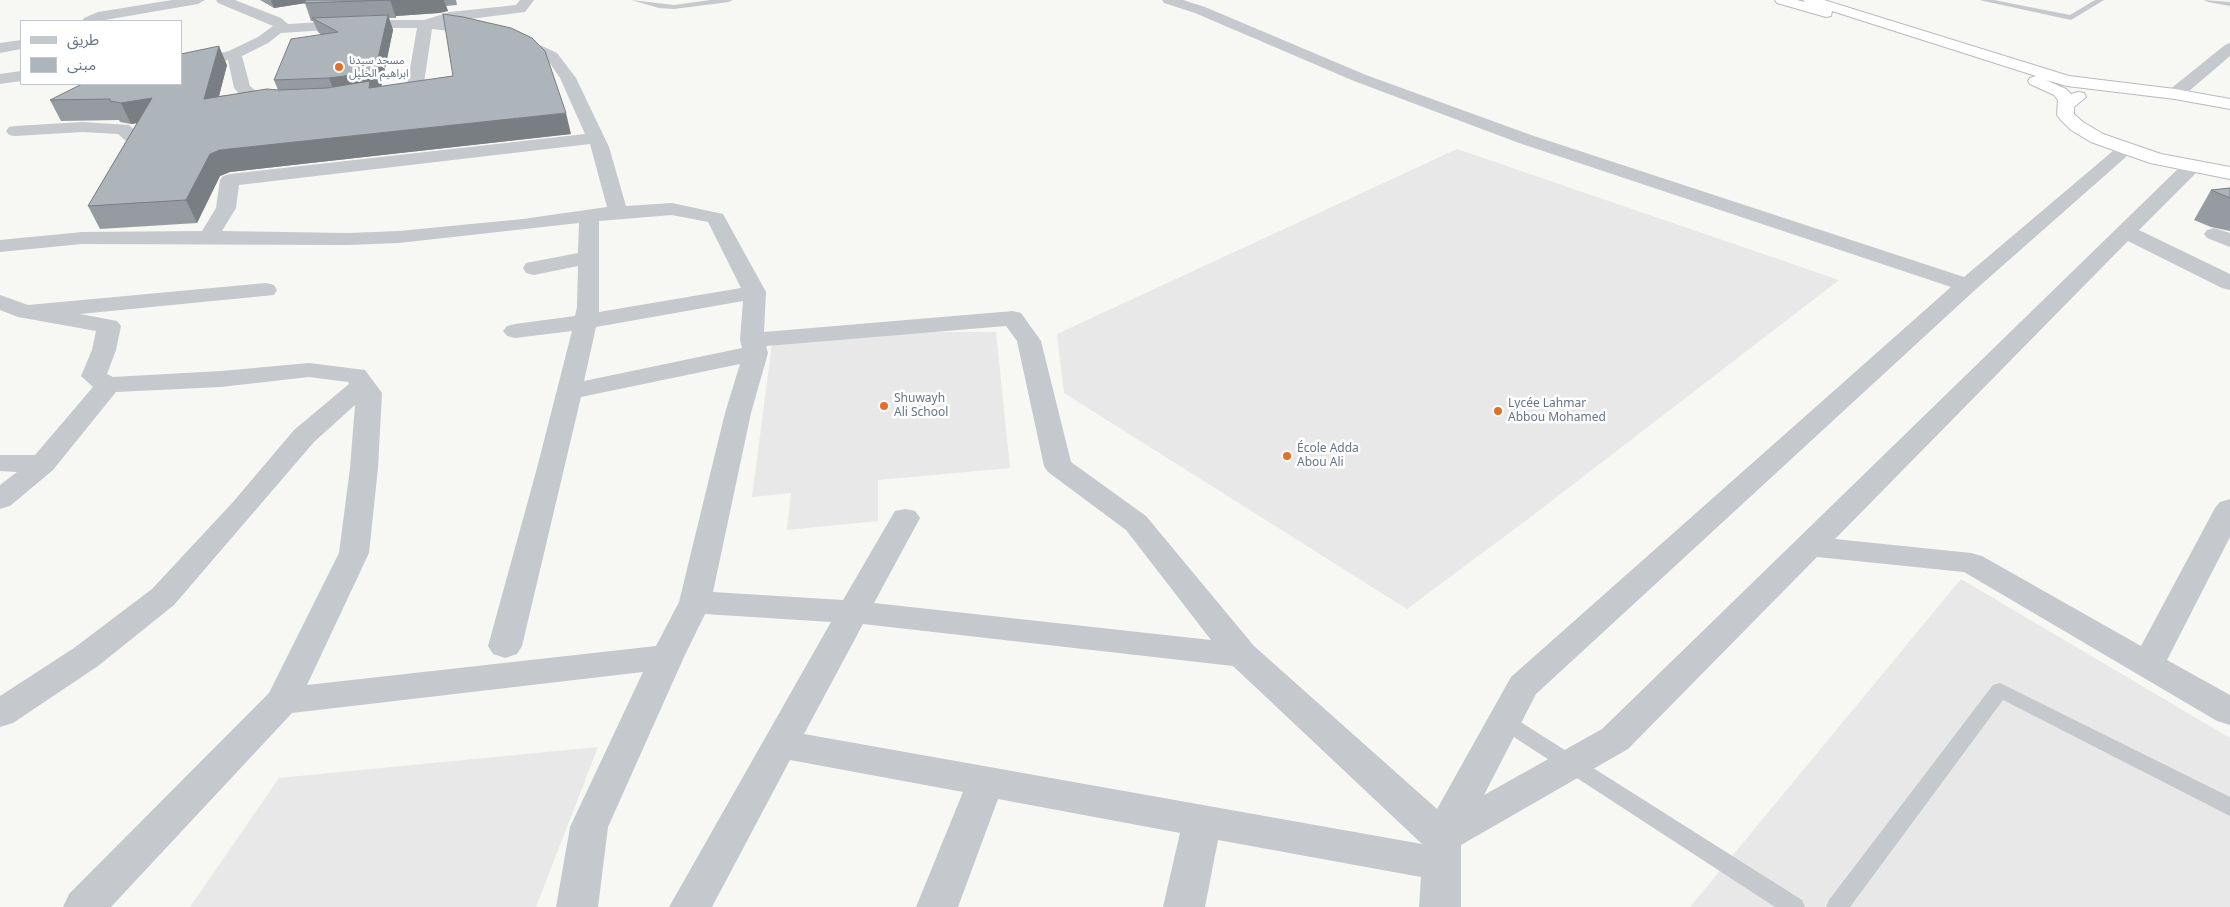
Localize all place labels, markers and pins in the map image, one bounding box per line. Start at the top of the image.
place label: مسجد سيدنا ابراهيم الخليل [349,54,409,80]
marker: مسجد سيدنا ابراهيم الخليل [333,61,345,73]
place label: Shuwayh Ali School [894,392,948,420]
place label: Lycée Lahmar Abbou Mohamed [1508,397,1606,425]
marker: Shuwayh Ali School [878,400,890,412]
marker: Lycée Lahmar Abbou Mohamed [1492,405,1504,417]
place label: École Adda Abou Ali [1297,442,1359,470]
marker: École Adda Abou Ali [1281,450,1293,462]

